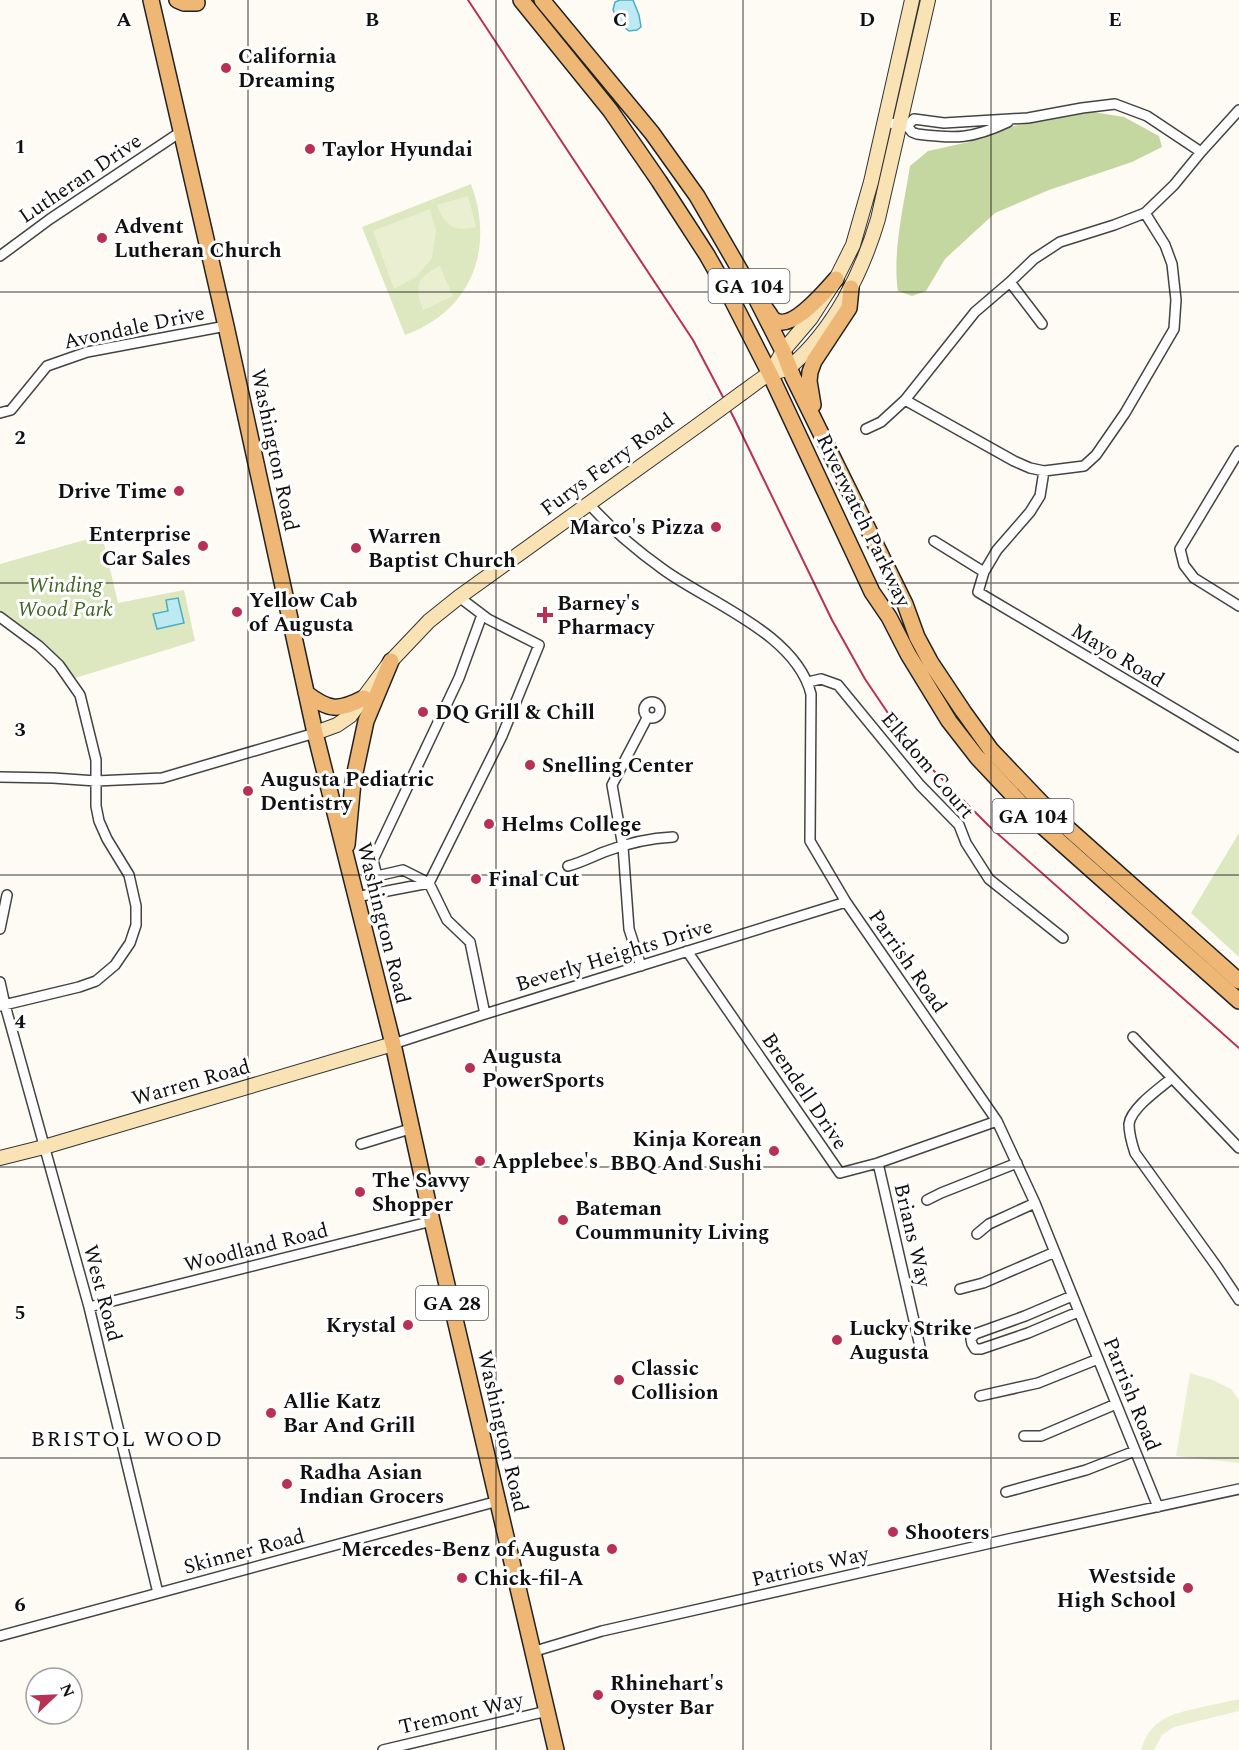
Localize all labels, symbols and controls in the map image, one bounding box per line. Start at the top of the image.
text: A [116,5,132,35]
text: B [365,5,379,35]
text: C [613,5,627,35]
text: D [859,5,875,35]
text: E [1108,5,1122,35]
place label: California Dreaming [238,41,337,97]
marker: California Dreaming [219,61,233,75]
street label: Lutheran Drive [13,126,149,232]
text: 1 [14,132,26,162]
place label: Taylor Hyundai [322,134,473,166]
marker: Taylor Hyundai [303,142,317,156]
place label: Advent Lutheran Church [114,211,282,267]
marker: Advent Lutheran Church [95,231,109,245]
road number: GA 104 [708,269,789,303]
street label: Avondale Drive [61,297,208,359]
street label: Washington Road [241,366,307,534]
street label: Furys Ferry Road [534,405,681,524]
text: 2 [14,423,26,453]
street label: Riverwatch Parkway [807,428,919,613]
place label: Drive Time [57,476,167,508]
marker: Drive Time [172,484,186,498]
place label: Marco's Pizza [569,512,704,544]
place label: Enterprise Car Sales [89,519,191,575]
marker: Marco's Pizza [709,520,723,534]
place label: Warren Baptist Church [368,521,516,577]
marker: Enterprise Car Sales [196,539,210,553]
marker: Warren Baptist Church [349,541,363,555]
park label: Winding Wood Park [17,570,113,626]
place label: Yellow Cab of Augusta [249,585,358,641]
place label: Barney's Pharmacy [557,588,655,644]
marker: Yellow Cab of Augusta [230,605,244,619]
marker: Barney's Pharmacy [538,608,552,622]
street label: Mayo Road [1065,615,1170,696]
place label: DQ Grill & Chill [435,697,595,729]
marker: DQ Grill & Chill [416,705,430,719]
street label: Elkdom Court [873,705,982,826]
text: 3 [14,715,26,745]
place label: Snelling Center [542,750,693,782]
marker: Snelling Center [523,758,537,772]
place label: Augusta Pediatric Dentistry [260,764,434,820]
marker: Augusta Pediatric Dentistry [241,784,255,798]
road number: GA 104 [992,799,1074,833]
place label: Helms College [501,809,641,841]
marker: Helms College [482,817,496,831]
street label: Washington Road [348,839,419,1007]
place label: Final Cut [488,864,579,896]
marker: Final Cut [469,872,483,886]
street label: Parrish Road [860,903,955,1020]
street label: Beverly Heights Drive [512,911,717,1001]
text: 4 [14,1007,26,1037]
street label: Brendell Drive [753,1026,855,1157]
place label: Augusta PowerSports [482,1041,605,1097]
street label: Warren Road [128,1051,254,1115]
marker: Augusta PowerSports [463,1061,477,1075]
place label: Kinja Korean BBQ And Sushi [610,1124,762,1180]
marker: Kinja Korean BBQ And Sushi [767,1144,781,1158]
place label: Applebee's [492,1146,598,1178]
marker: Applebee's [473,1154,487,1168]
place label: The Savvy Shopper [372,1165,470,1221]
street label: Brians Way [885,1180,940,1291]
marker: The Savvy Shopper [353,1185,367,1199]
place label: Bateman Coummunity Living [575,1193,769,1249]
marker: Bateman Coummunity Living [556,1213,570,1227]
street label: Woodland Road [181,1215,332,1281]
street label: West Road [74,1241,130,1345]
road number: GA 28 [416,1286,488,1320]
text: 5 [14,1298,26,1328]
place label: Krystal [326,1310,396,1342]
place label: Lucky Strike Augusta [849,1313,972,1369]
marker: Krystal [401,1318,415,1332]
marker: Lucky Strike Augusta [830,1333,844,1347]
street label: Parrish Road [1094,1333,1168,1456]
street label: Washington Road [468,1347,536,1515]
place label: Classic Collision [631,1353,719,1409]
marker: Classic Collision [612,1373,626,1387]
place label: Allie Katz Bar And Grill [283,1386,415,1442]
marker: Allie Katz Bar And Grill [264,1406,278,1420]
district label: BRISTOL WOOD [30,1423,224,1456]
place label: Radha Asian Indian Grocers [299,1457,444,1513]
marker: Radha Asian Indian Grocers [280,1477,294,1491]
place label: Shooters [905,1517,990,1549]
street label: Skinner Road [180,1520,309,1584]
marker: Shooters [886,1525,900,1539]
place label: Mercedes-Benz of Augusta [341,1534,600,1566]
street label: Patriots Way [748,1538,873,1596]
marker: Mercedes-Benz of Augusta [605,1542,619,1556]
place label: Westside High School [1057,1561,1176,1617]
place label: Chick-fil-A [474,1563,584,1595]
marker: Chick-fil-A [455,1571,469,1585]
marker: Westside High School [1181,1581,1195,1595]
text: 6 [14,1590,26,1620]
north arrow [24,1666,84,1726]
place label: Rhinehart's Oyster Bar [610,1668,724,1724]
text: N [53,1680,80,1701]
street label: Tremont Way [396,1684,527,1744]
marker: Rhinehart's Oyster Bar [591,1688,605,1702]

